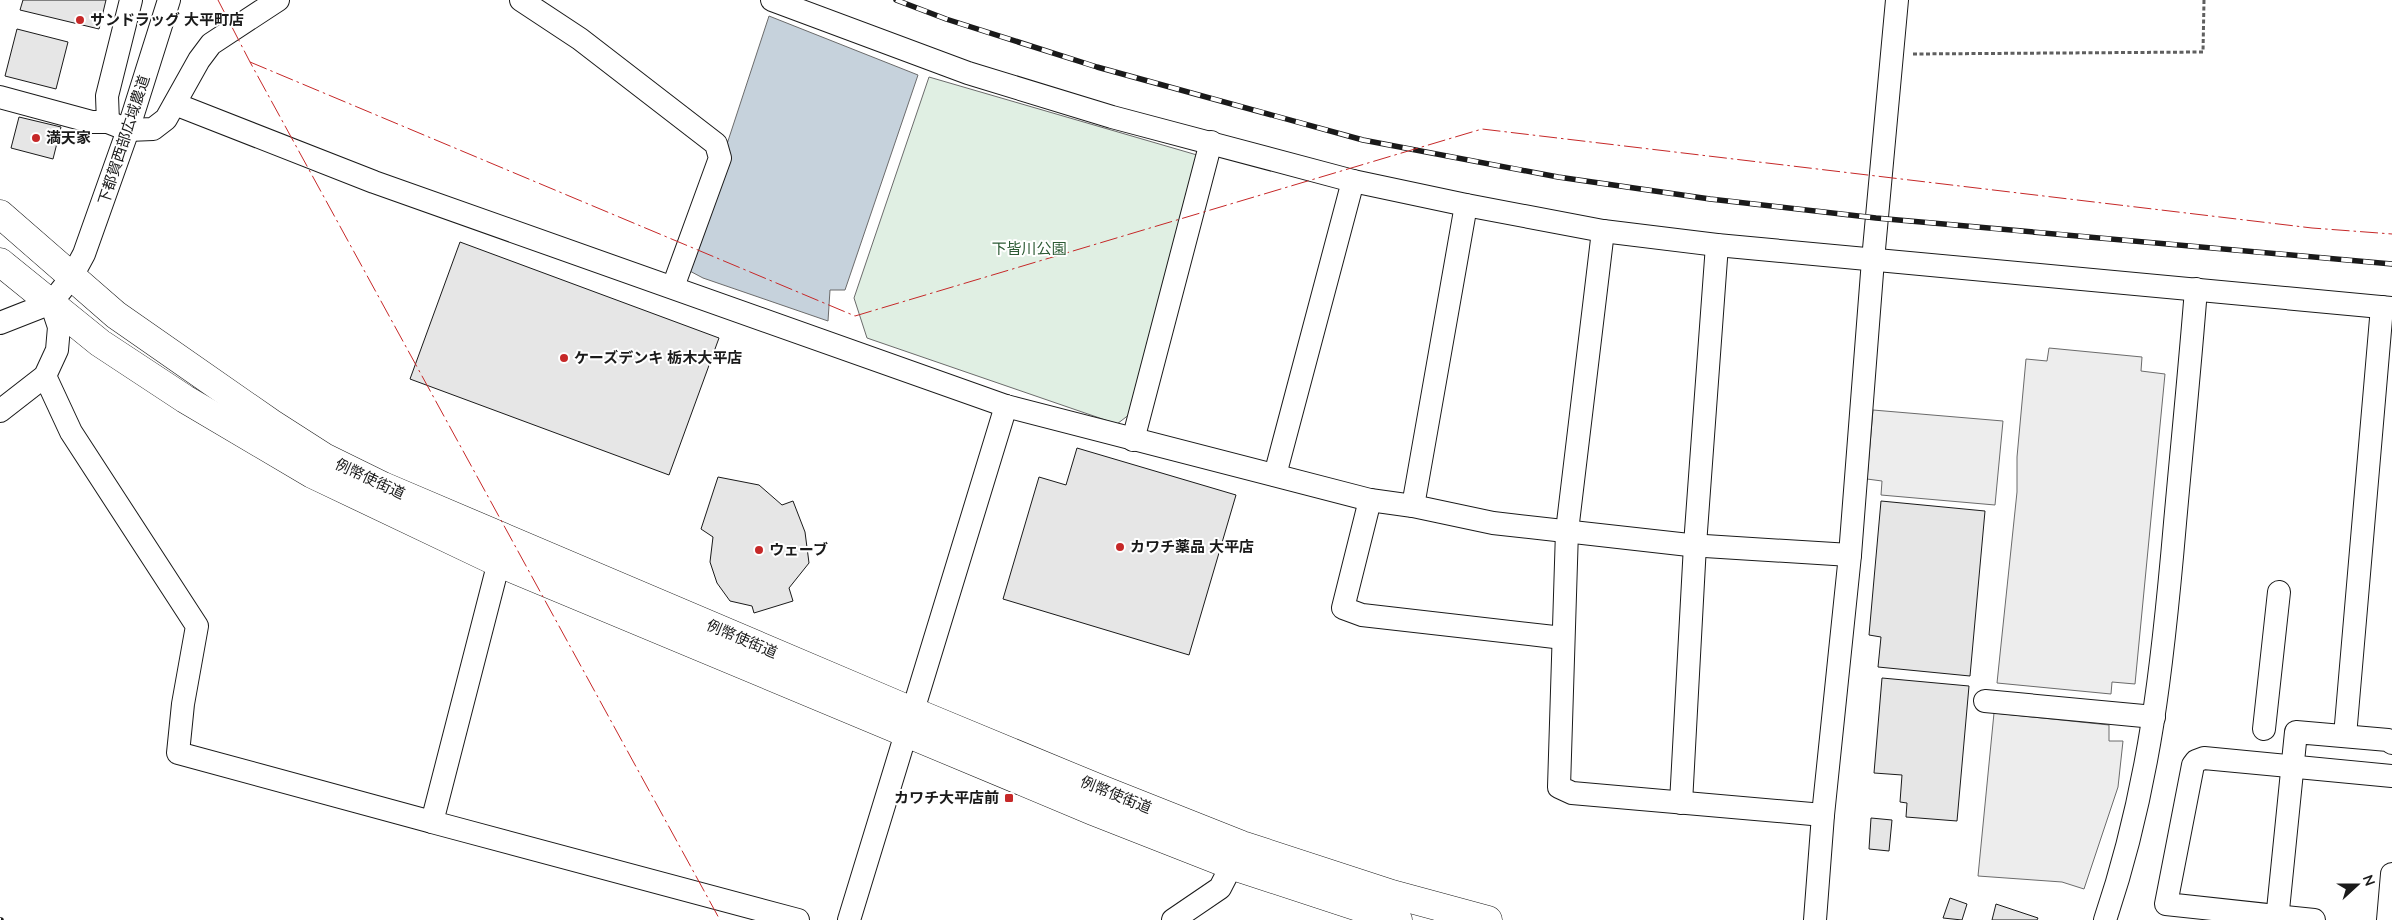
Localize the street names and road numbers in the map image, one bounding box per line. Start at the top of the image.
street label: 下都賀西部広域農道 [94,73,154,207]
street label: 例幣使街道 [332,454,408,504]
street label: 例幣使街道 [704,615,780,663]
street label: 例幣使街道 [1077,772,1155,818]

